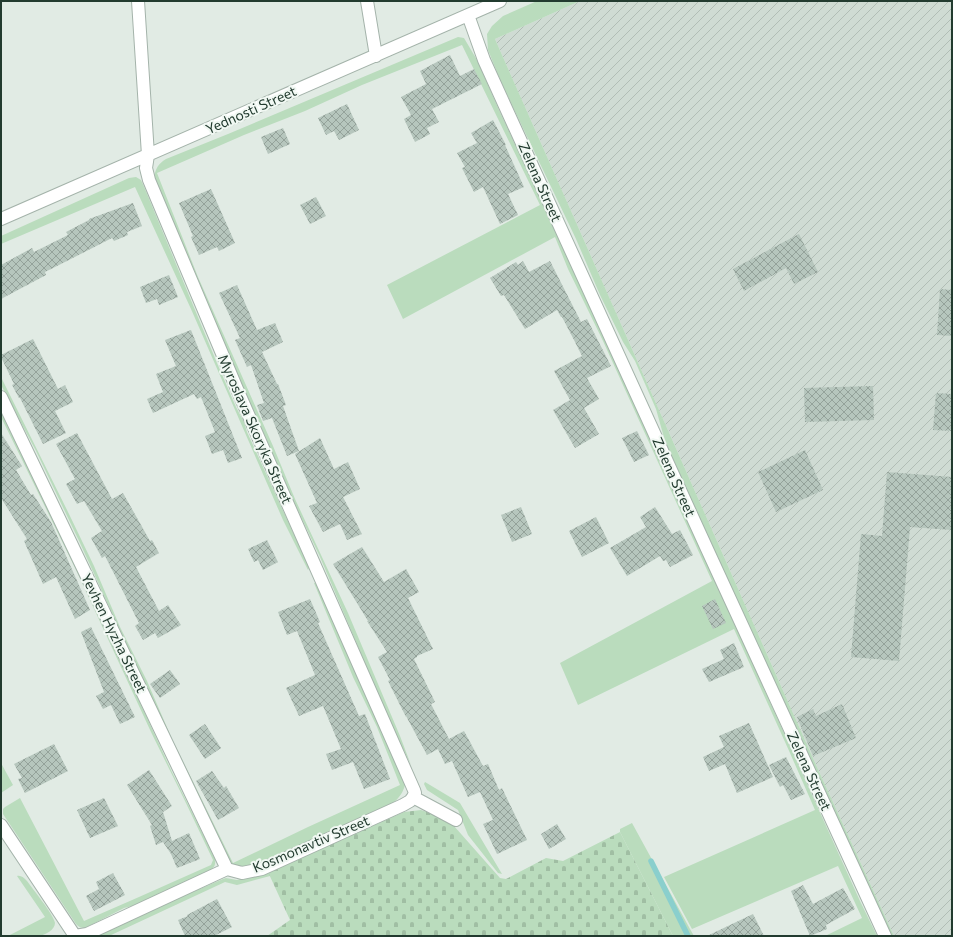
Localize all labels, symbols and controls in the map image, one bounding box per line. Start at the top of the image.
street label: Yednosti Street [203,82,299,137]
street label: Zelena Street [515,139,566,224]
street label: Myroslava Skoryka Street [215,351,296,506]
street label: Zelena Street [649,434,700,519]
street label: Yevhen Hyzha Street [78,570,151,695]
street label: Zelena Street [784,729,835,813]
street label: Kosmonavtiv Street [250,811,372,876]

